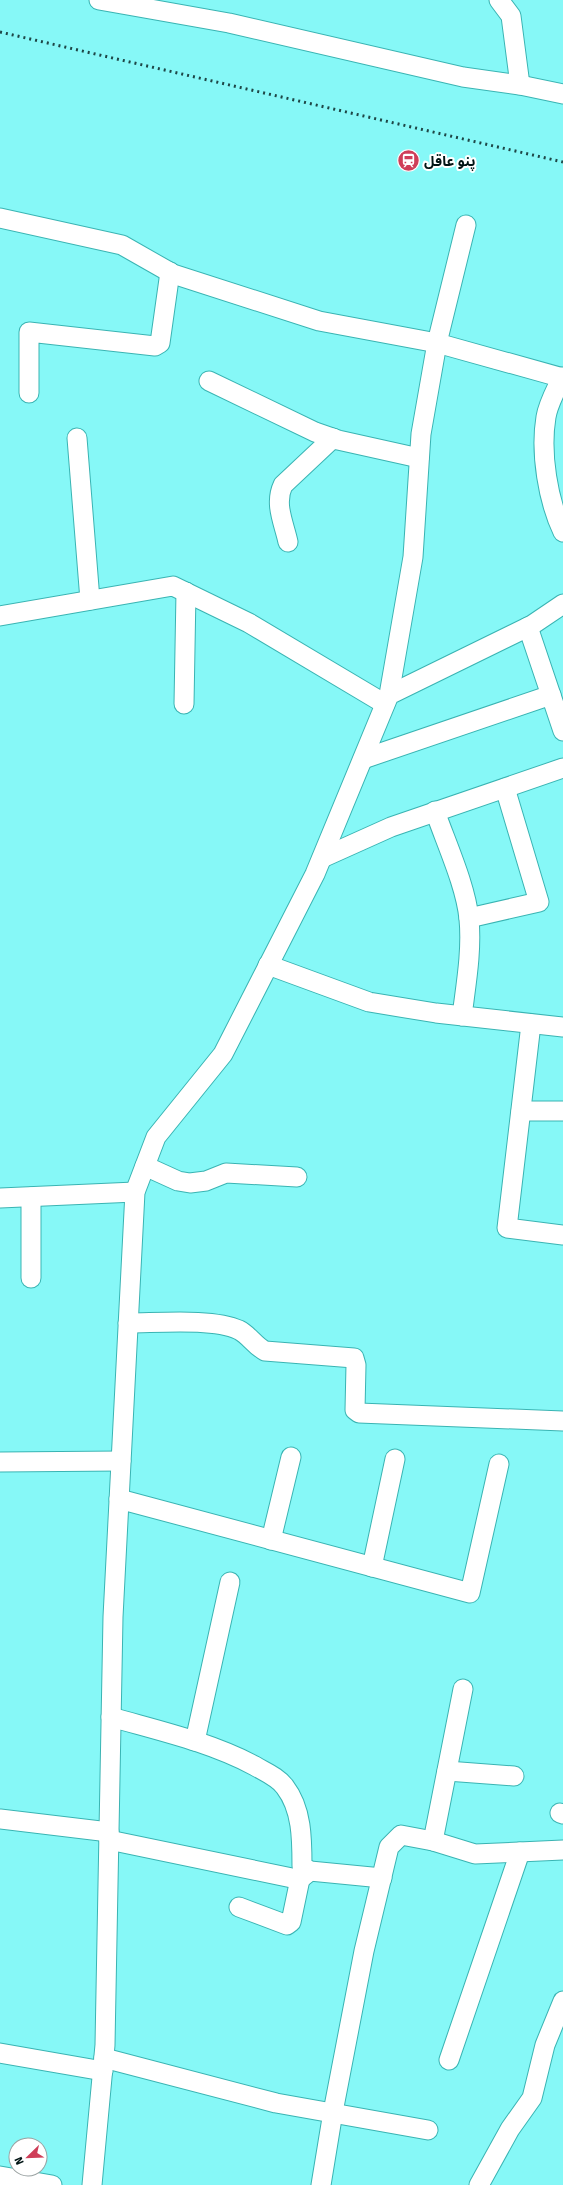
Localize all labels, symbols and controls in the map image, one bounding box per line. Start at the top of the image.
station icon: پنو عاقل [396,148,422,174]
place label: پنو عاقل [424,153,475,171]
north arrow [8,2137,48,2177]
text: N [12,2155,27,2167]

